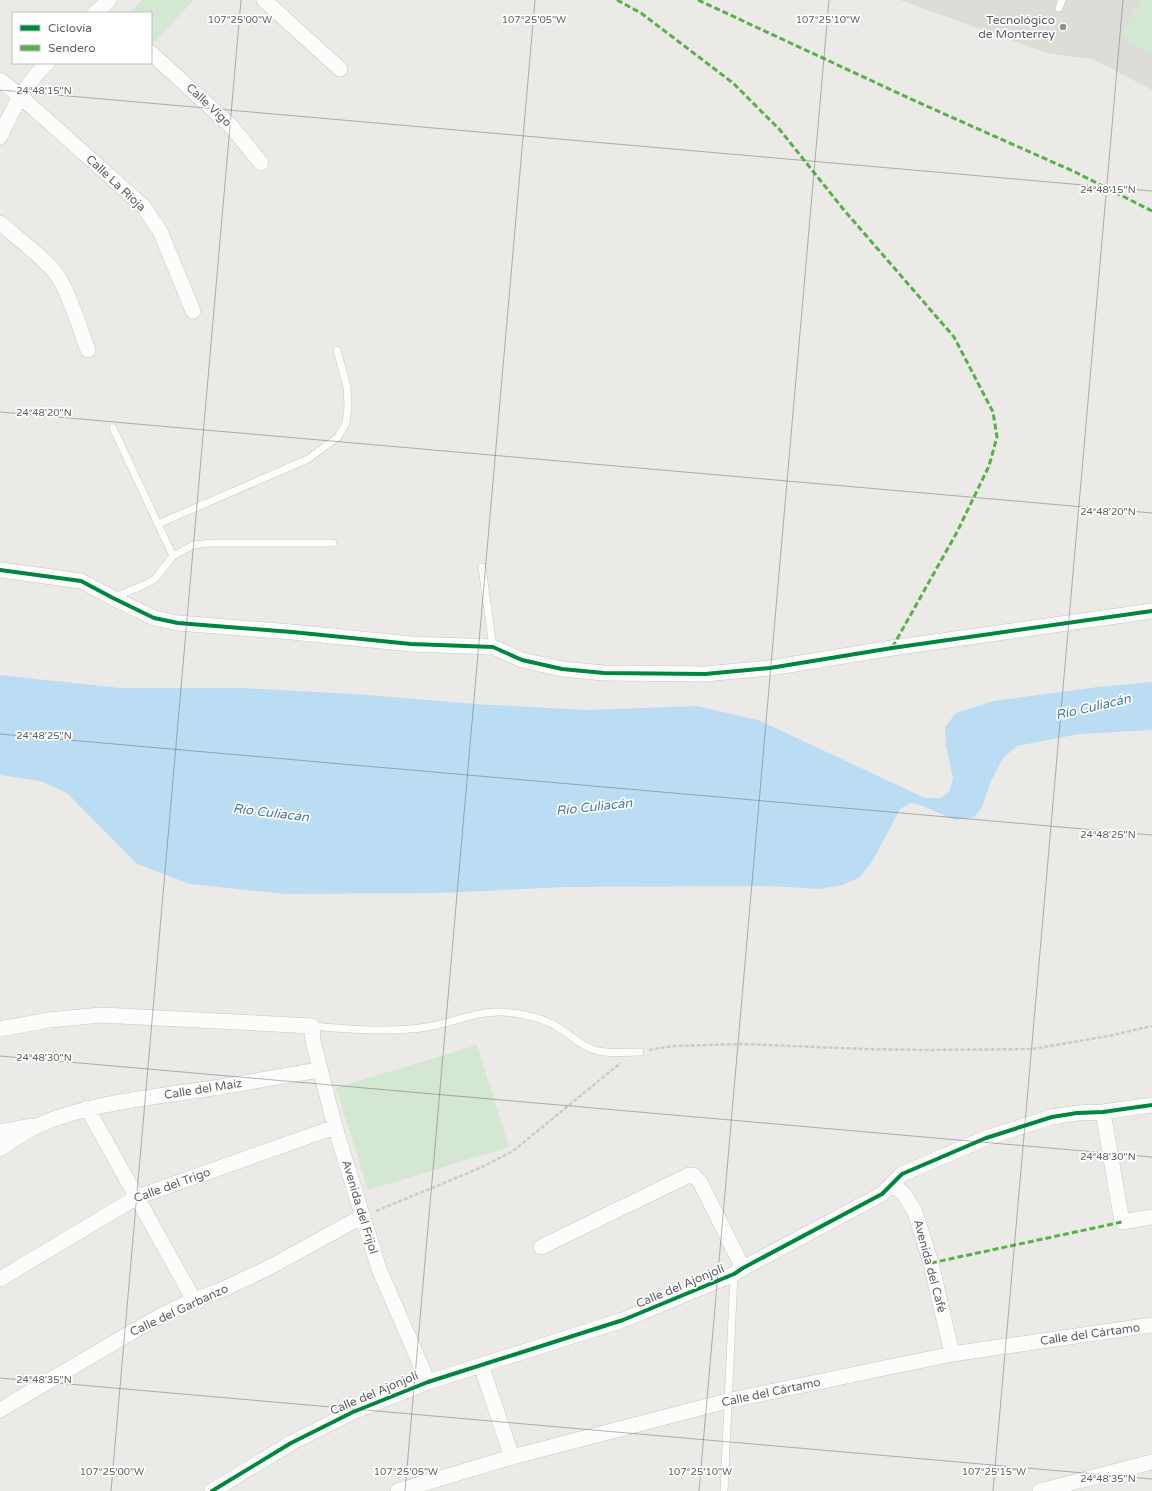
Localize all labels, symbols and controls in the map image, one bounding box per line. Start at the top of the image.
legend [12,12,152,64]
place label: Tecnológico de Monterrey [978,13,1056,41]
text: 107°25'00"W [208,14,272,26]
text: 107°25'05"W [502,14,566,26]
text: 107°25'10"W [796,14,860,26]
text: Ciclovía [48,21,92,35]
marker: Tecnológico de Monterrey [1058,22,1068,32]
text: Sendero [48,41,96,55]
street label: Calle Vigo [183,80,235,130]
text: 24°48'15"N [16,85,72,97]
street label: Calle La Rioja [83,152,149,214]
text: 24°48'15"N [1080,184,1136,196]
text: 24°48'20"N [16,407,72,419]
text: 24°48'20"N [1080,506,1136,518]
water label: Río Culiacán [1054,690,1133,723]
text: 24°48'25"N [16,730,72,742]
water label: Río Culiacán [555,795,634,819]
water label: Río Culiacán [232,800,311,826]
text: 24°48'25"N [1080,829,1136,841]
text: 24°48'30"N [16,1052,72,1064]
street label: Calle del Maíz [163,1076,243,1102]
text: 24°48'30"N [1080,1151,1136,1163]
street label: Avenida del Frijol [339,1158,381,1256]
street label: Calle del Trigo [132,1165,212,1205]
street label: Avenida del Café [911,1218,949,1314]
street label: Calle del Ajonjolí [634,1261,726,1311]
street label: Calle del Garbanzo [128,1281,230,1339]
street label: Calle del Cártamo [1039,1320,1141,1348]
street label: Calle del Ajonjolí [328,1368,420,1418]
text: 24°48'35"N [16,1374,72,1386]
street label: Calle del Cártamo [720,1375,822,1409]
text: 107°25'00"W [80,1466,144,1478]
text: 107°25'05"W [374,1466,438,1478]
text: 107°25'10"W [668,1466,732,1478]
text: 107°25'15"W [962,1466,1026,1478]
text: 24°48'35"N [1080,1473,1136,1485]

